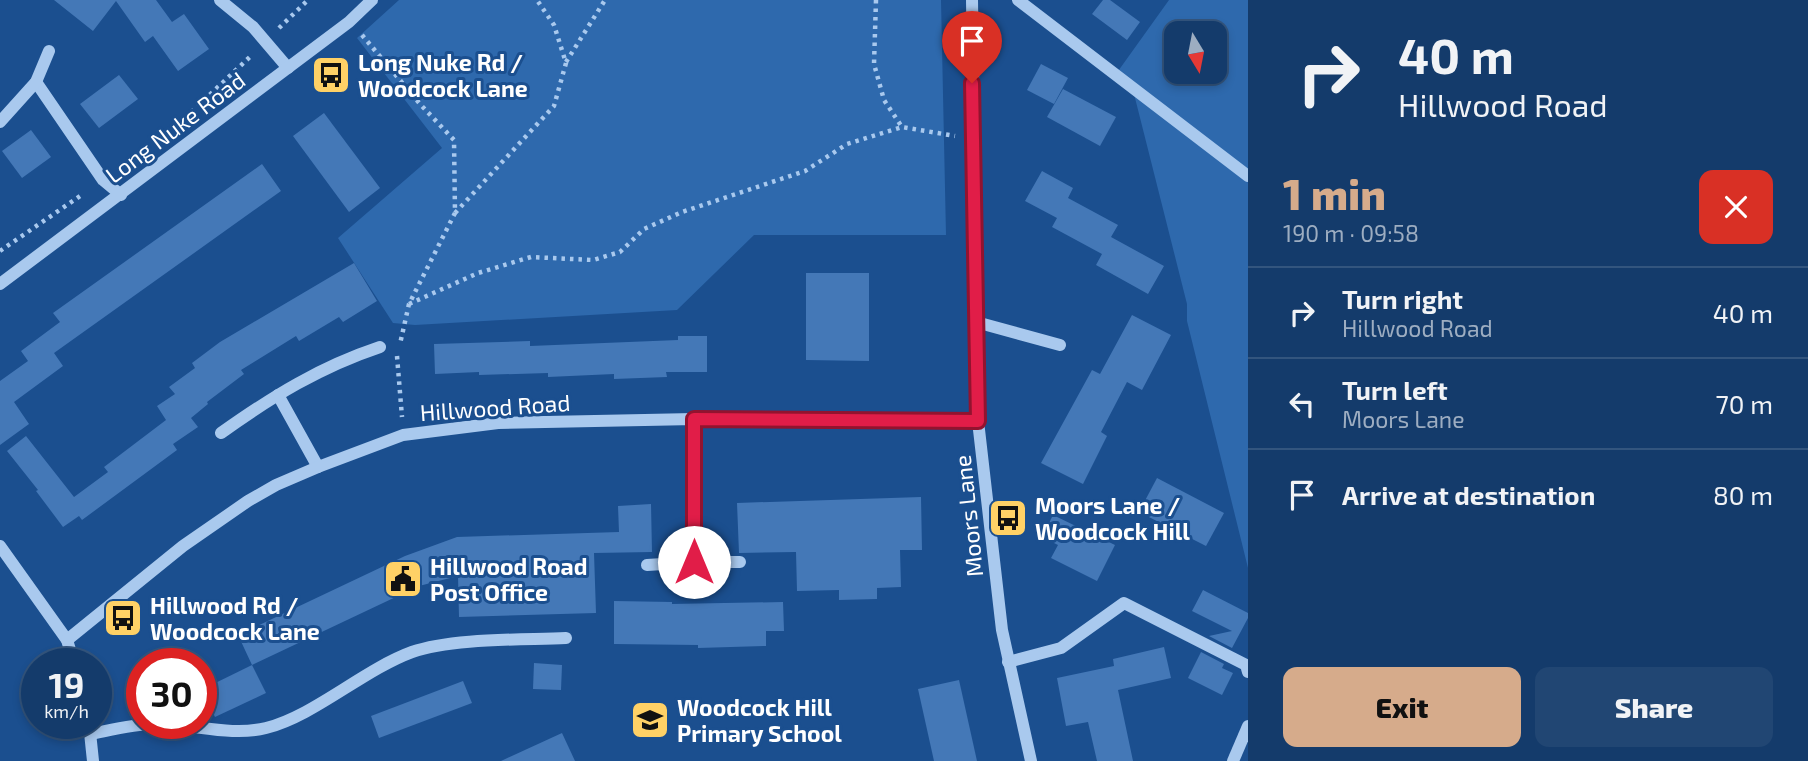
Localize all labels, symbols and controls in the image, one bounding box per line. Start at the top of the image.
pin [942,11,1002,83]
north arrow [1164,21,1227,84]
map controls [1164,21,1227,84]
icon: arrive [953,22,991,60]
text: 40 m [1398,25,1514,84]
icon: right [1283,28,1374,119]
place label: Long Nuke Rd / Woodcock Lane [358,48,528,102]
bus stop icon: Long Nuke Rd / Woodcock Lane [310,54,352,96]
street label: Long Nuke Road [100,65,250,189]
text: Hillwood Road [1398,85,1608,123]
text: 1 min [1283,168,1386,218]
button: close [1699,170,1773,244]
text: 190 m · 09:58 [1283,219,1419,247]
text: Turn right [1342,283,1463,314]
icon: right [1283,294,1321,332]
text: 40 m [1713,297,1773,328]
text: Hillwood Road [1342,314,1493,342]
text: Turn left [1342,374,1448,405]
icon: left [1283,385,1321,423]
street label: Hillwood Road [419,388,571,426]
text: 70 m [1715,388,1773,419]
text: Moors Lane [1342,405,1465,433]
street label: Moors Lane [948,454,988,578]
icon: arrive [1283,476,1321,514]
text: Arrive at destination [1342,479,1595,510]
text: 80 m [1713,479,1773,510]
place label: Moors Lane / Woodcock Hill [1035,491,1190,545]
bus stop icon: Moors Lane / Woodcock Hill [987,497,1029,539]
position arrow [657,525,731,599]
place label: Hillwood Road Post Office [430,552,587,606]
public building icon: Hillwood Road Post Office [382,558,424,600]
place label: Hillwood Rd / Woodcock Lane [150,591,320,645]
bus stop icon: Hillwood Rd / Woodcock Lane [102,597,144,639]
speed limit sign: 30 [126,648,217,739]
text: 19 [49,663,84,705]
button: Exit [1283,667,1521,747]
button: Share [1535,667,1773,747]
place label: Woodcock Hill Primary School [677,693,842,747]
school or university icon: Woodcock Hill Primary School [629,699,671,741]
text: km/h [44,700,89,722]

